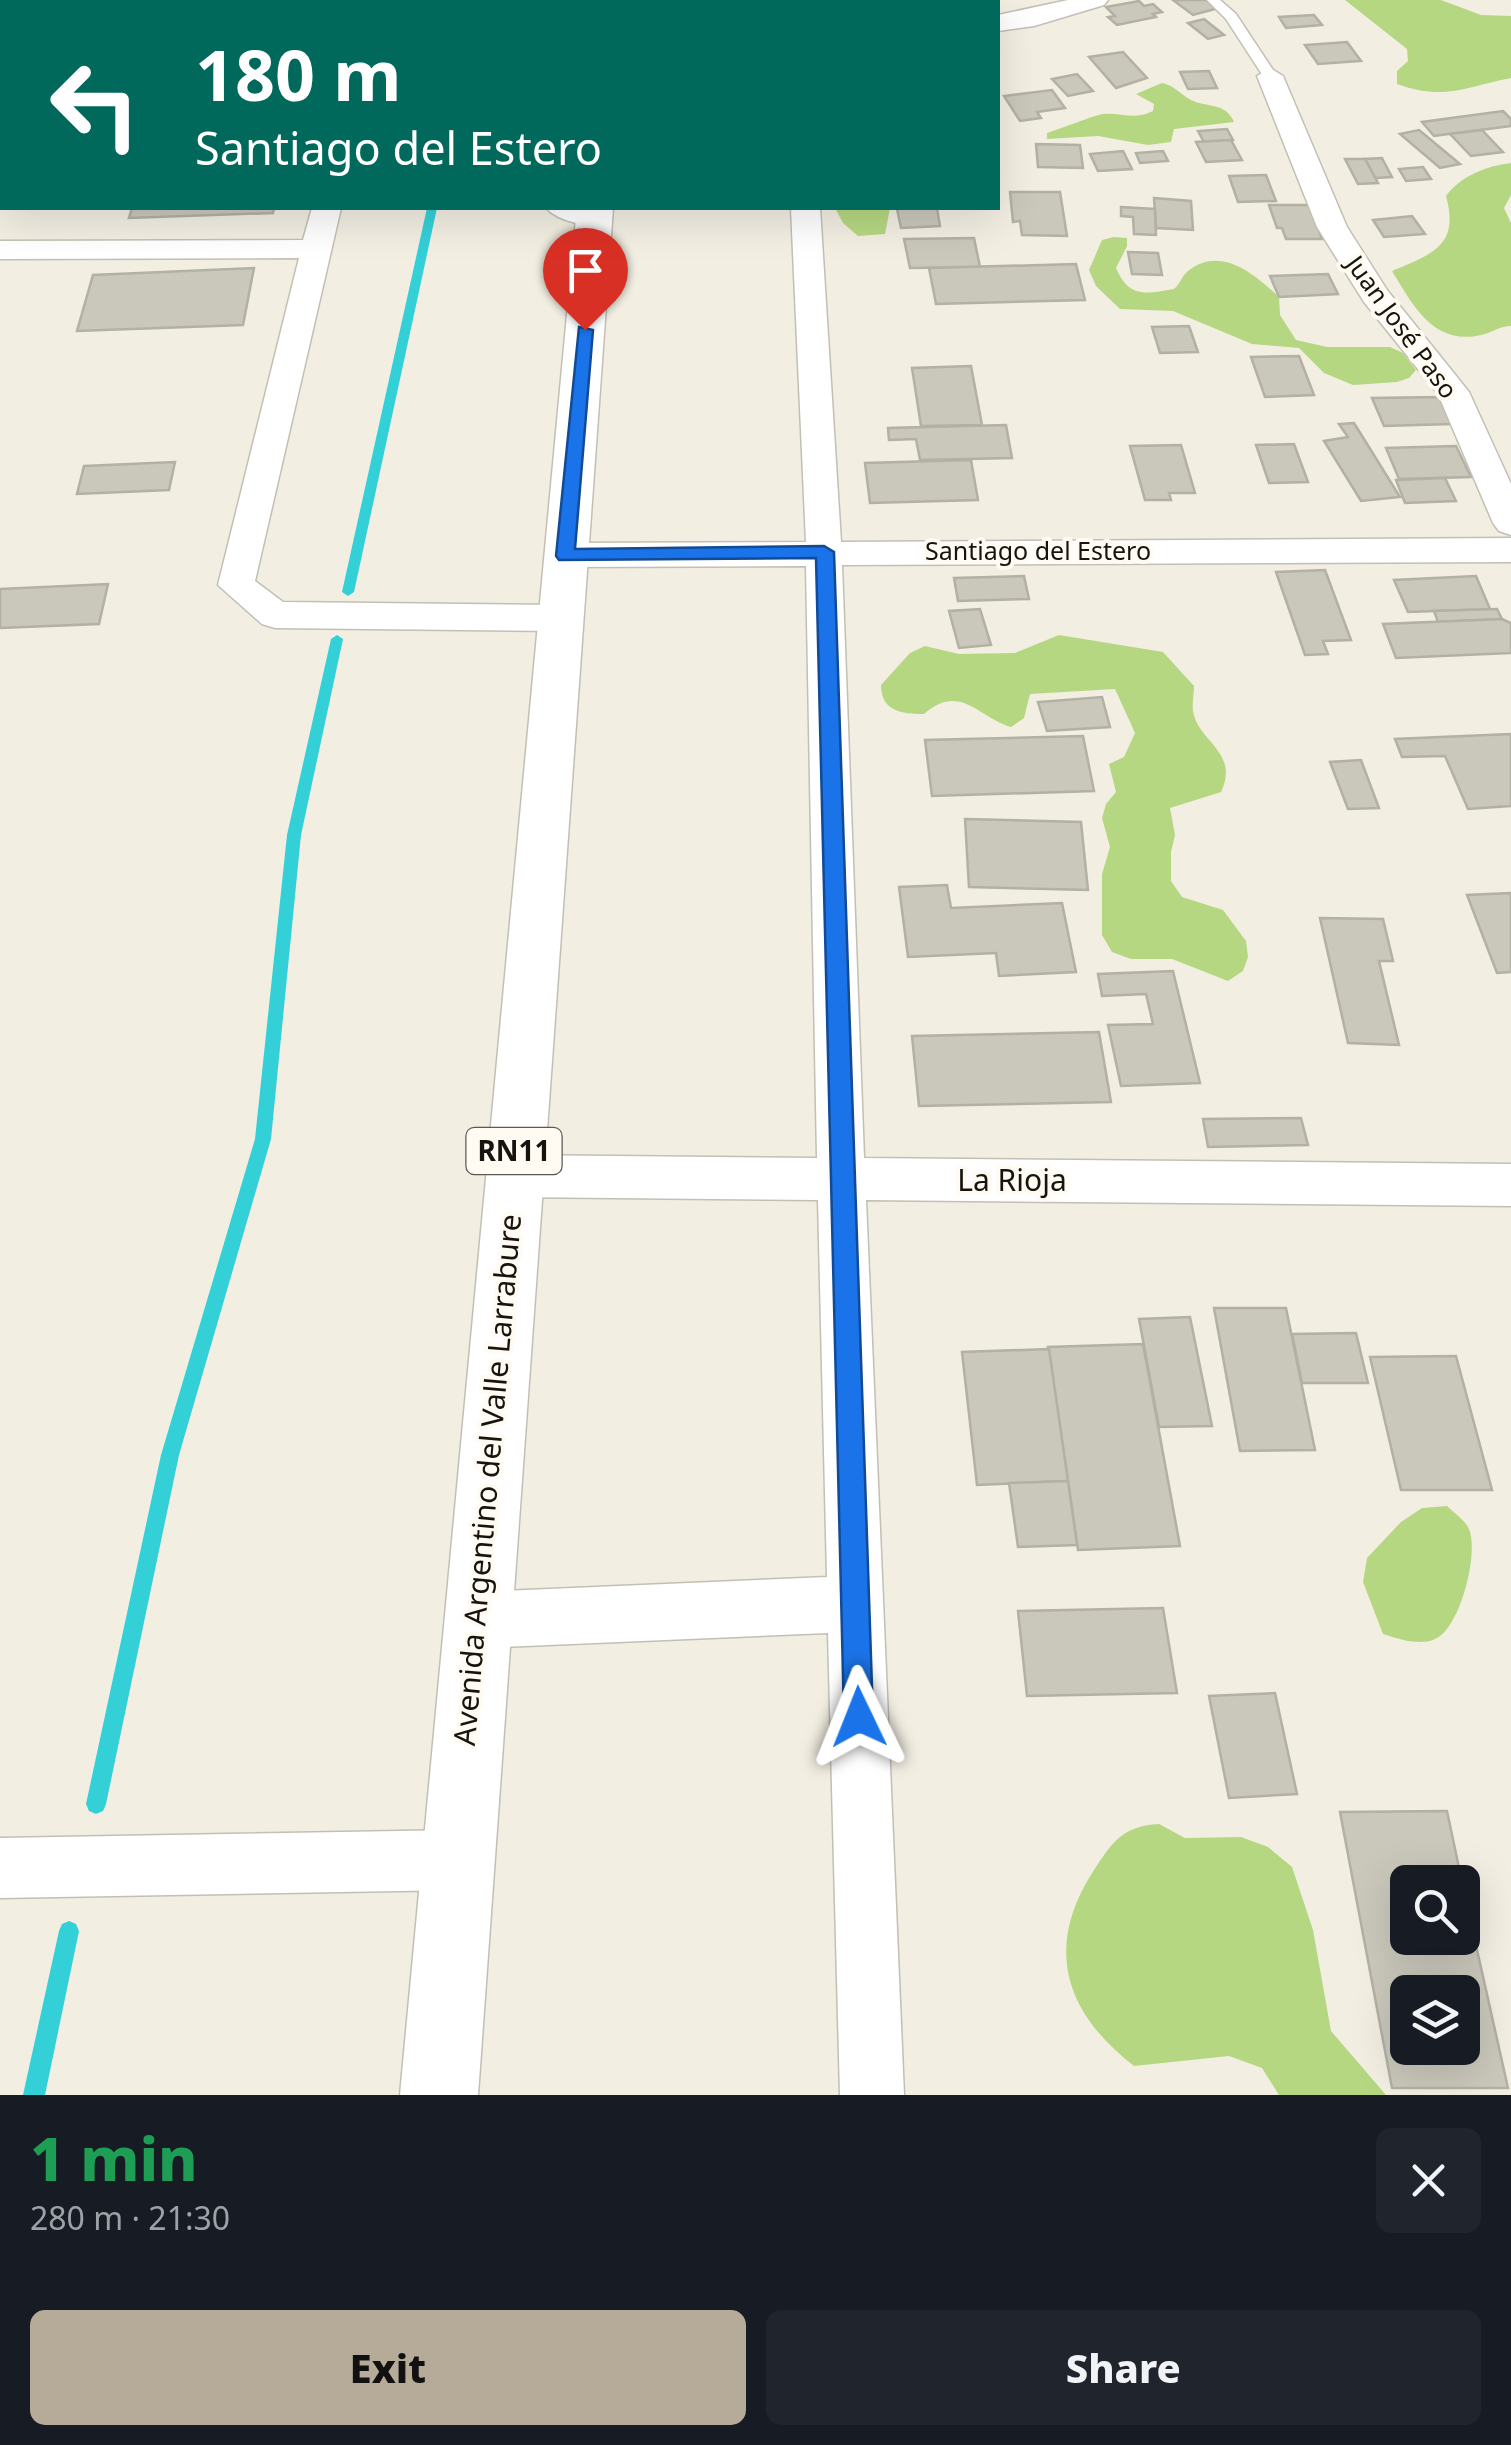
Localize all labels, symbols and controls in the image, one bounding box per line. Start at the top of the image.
text: 180 m [195,26,402,122]
icon: left [30,40,160,170]
text: Santiago del Estero [195,117,602,178]
pin [543,228,628,331]
icon: arrive [558,243,613,298]
street label: Juan José Paso [1338,246,1466,405]
street label: Santiago del Estero [925,533,1151,567]
road number: RN11 [466,1128,562,1174]
street label: La Rioja [957,1159,1067,1200]
street label: Avenida Argentino del Valle Larrabure [443,1212,530,1747]
position arrow [807,1665,911,1769]
map controls [1390,1865,1480,2065]
button: search [1390,1865,1480,1955]
button: layers [1390,1975,1480,2065]
text: 1 min [30,2117,198,2199]
button: close [1376,2128,1481,2233]
text: 280 m · 21:30 [30,2196,230,2239]
button: Exit [30,2310,746,2425]
button: Share [766,2310,1481,2425]

